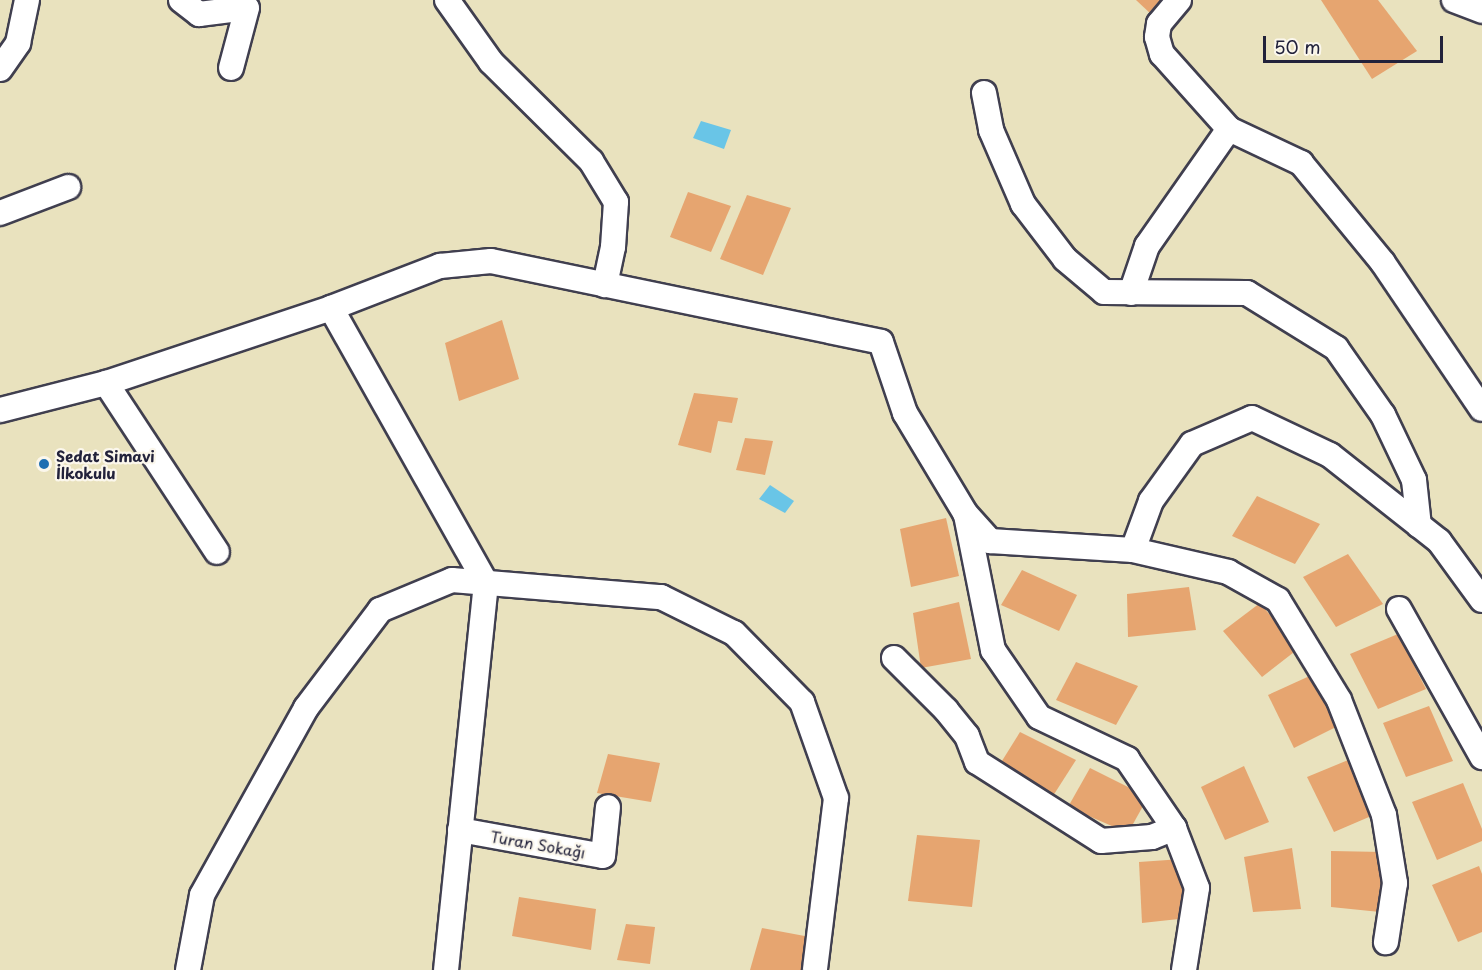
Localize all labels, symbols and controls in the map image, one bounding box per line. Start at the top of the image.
scale bar [1266,24,1446,62]
text: 50 m [1274,33,1321,60]
place label: Sedat Simavi İlkokulu [56,446,155,481]
marker: Sedat Simavi İlkokulu [37,457,51,471]
street label: Turan Sokağı [489,827,587,861]

